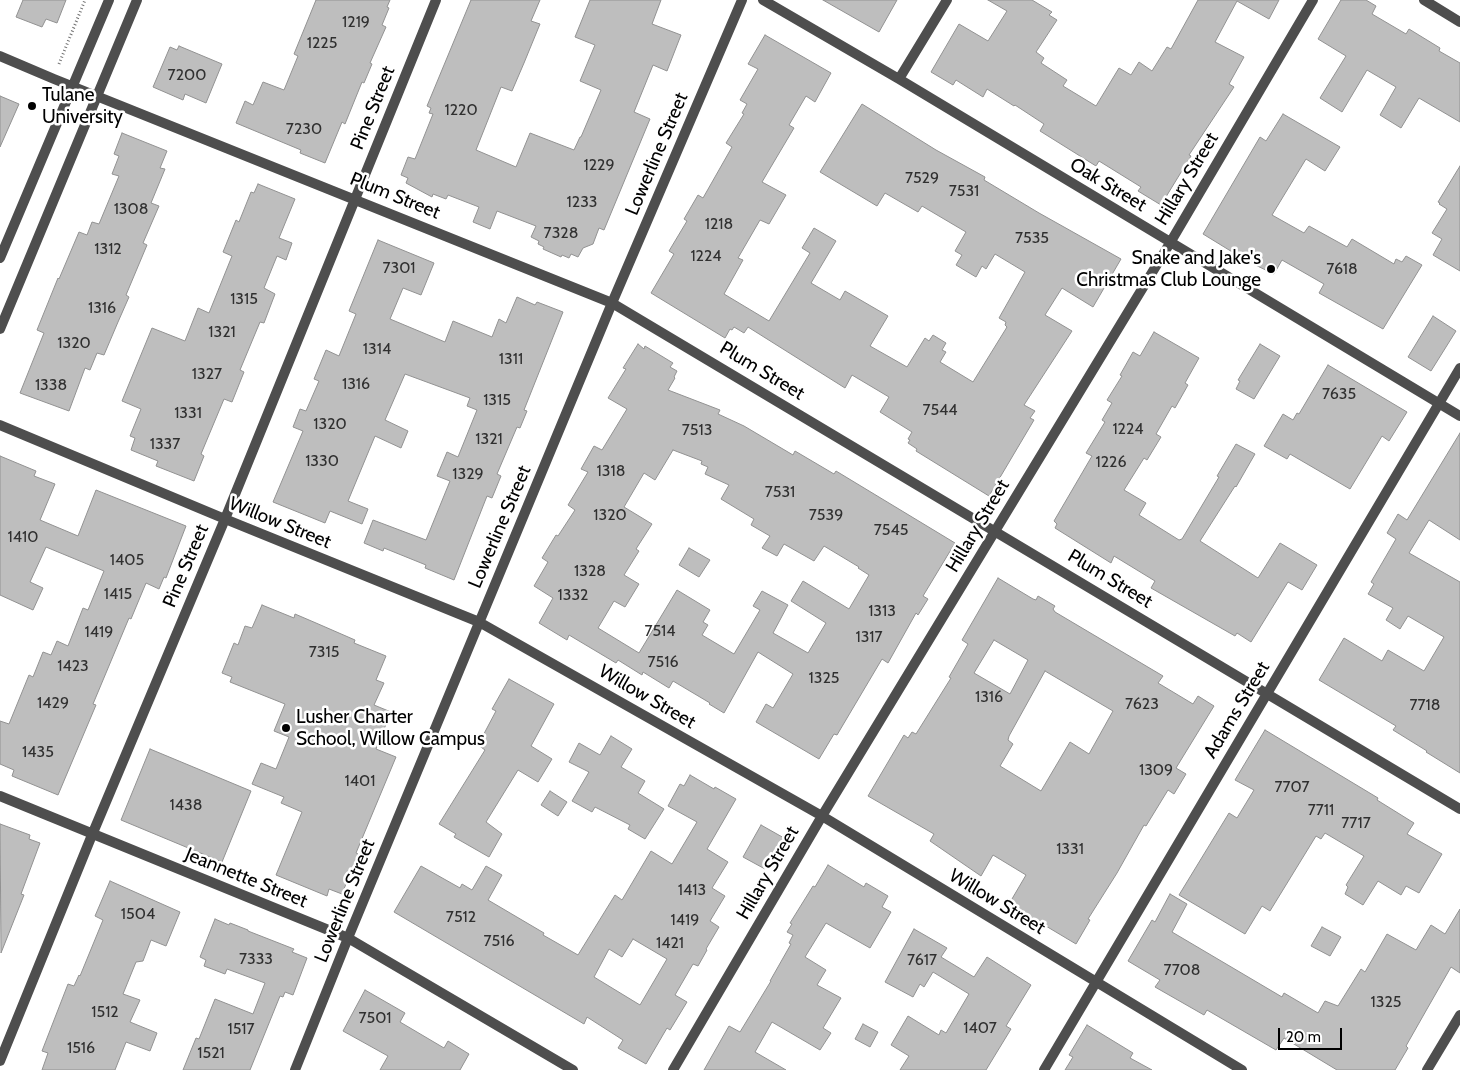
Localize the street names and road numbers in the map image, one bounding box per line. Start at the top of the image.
street label: Pine Street [346,63,400,153]
street label: Lowerline Street [621,89,693,219]
street label: Hillary Street [1150,129,1224,229]
street label: Oak Street [1066,153,1150,217]
street label: Plum Street [347,168,443,224]
street label: Plum Street [715,337,809,405]
street label: Lowerline Street [464,462,536,592]
street label: Hillary Street [941,476,1015,576]
street label: Willow Street [226,492,334,554]
street label: Pine Street [158,521,214,611]
street label: Plum Street [1063,545,1157,613]
street label: Adams Street [1199,658,1275,762]
street label: Willow Street [595,660,699,734]
street label: Hillary Street [732,822,804,924]
street label: Lowerline Street [310,836,380,966]
street label: Jeannette Street [181,843,311,913]
street label: Willow Street [945,864,1049,940]

